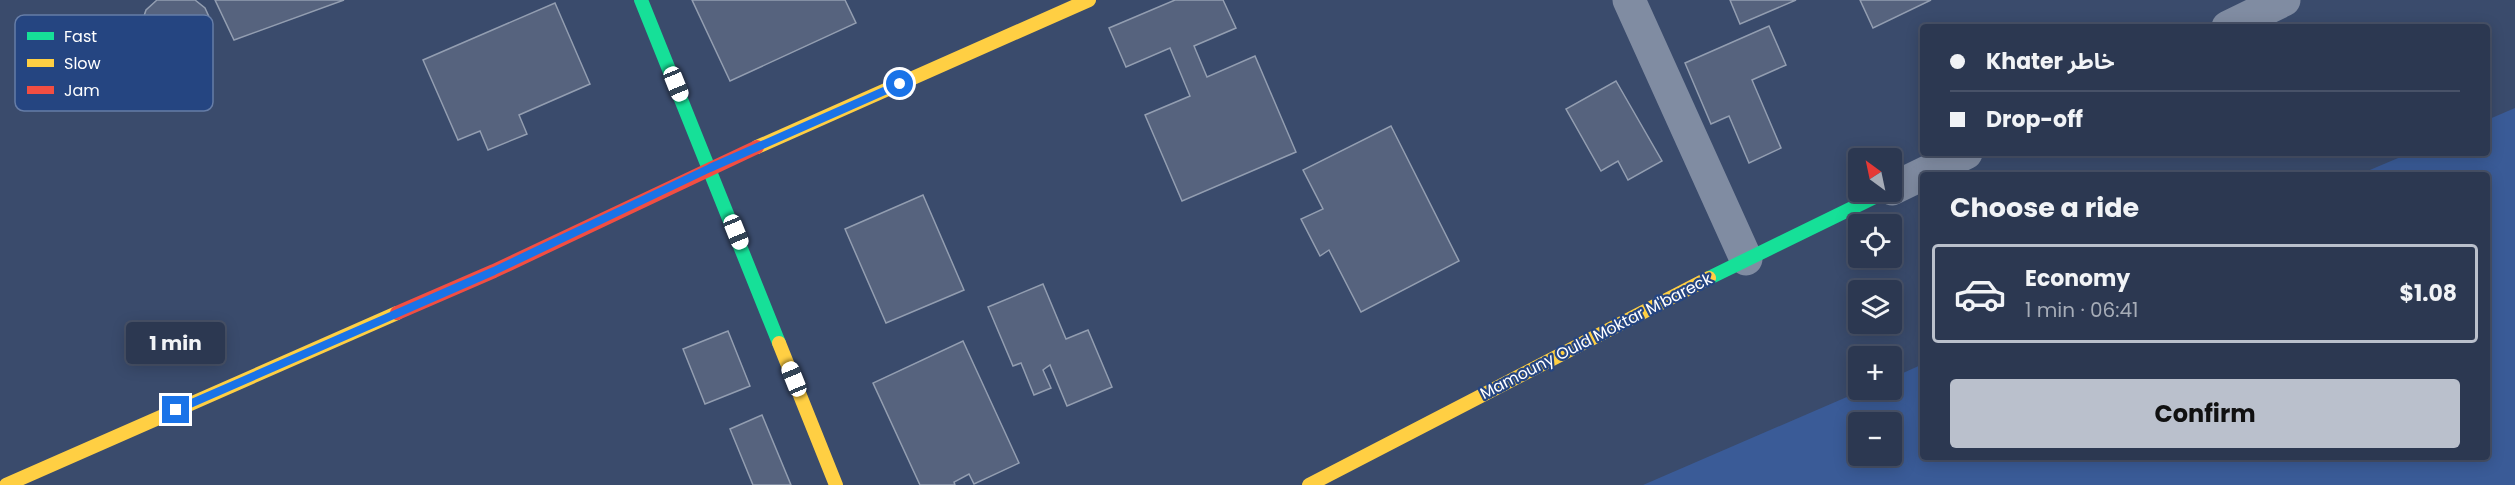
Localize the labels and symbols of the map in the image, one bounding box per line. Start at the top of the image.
legend [15,15,213,111]
text: Fast [64,25,97,48]
text: Slow [64,52,101,75]
car [661,64,691,104]
route start [886,70,913,97]
text: Jam [64,79,100,102]
north arrow [1848,148,1902,202]
car [721,212,751,252]
street label: Mamouny Ould Moktar M'bareck [1476,267,1717,405]
callout: 1 min [126,323,225,365]
car [779,359,809,399]
route end [162,396,189,423]

